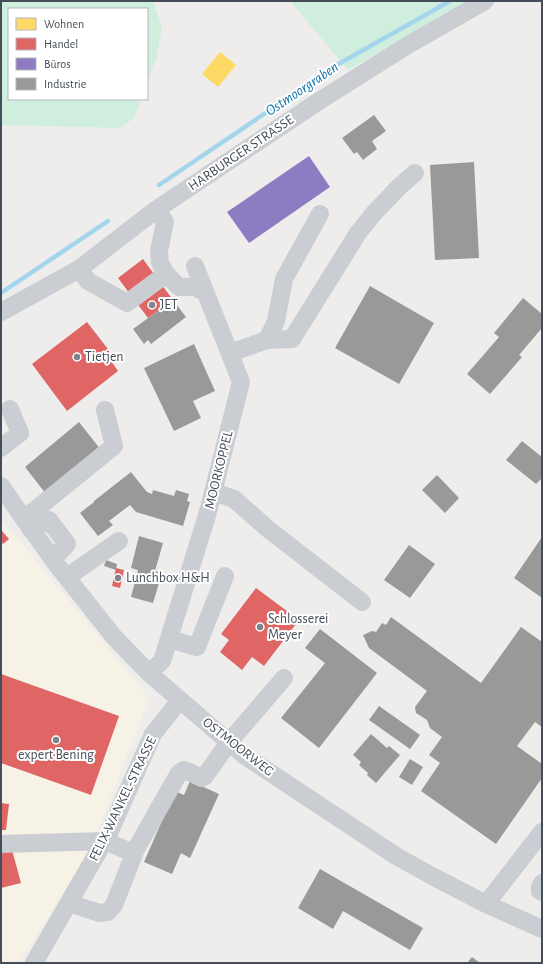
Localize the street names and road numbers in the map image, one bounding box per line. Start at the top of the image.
street label: HARBURGER STRASSE [186,112,296,193]
street label: MOORKOPPEL [203,429,236,510]
street label: OSTMOORWEG [200,715,276,779]
street label: FELIX-WANKEL-STRASSE [87,734,159,863]

